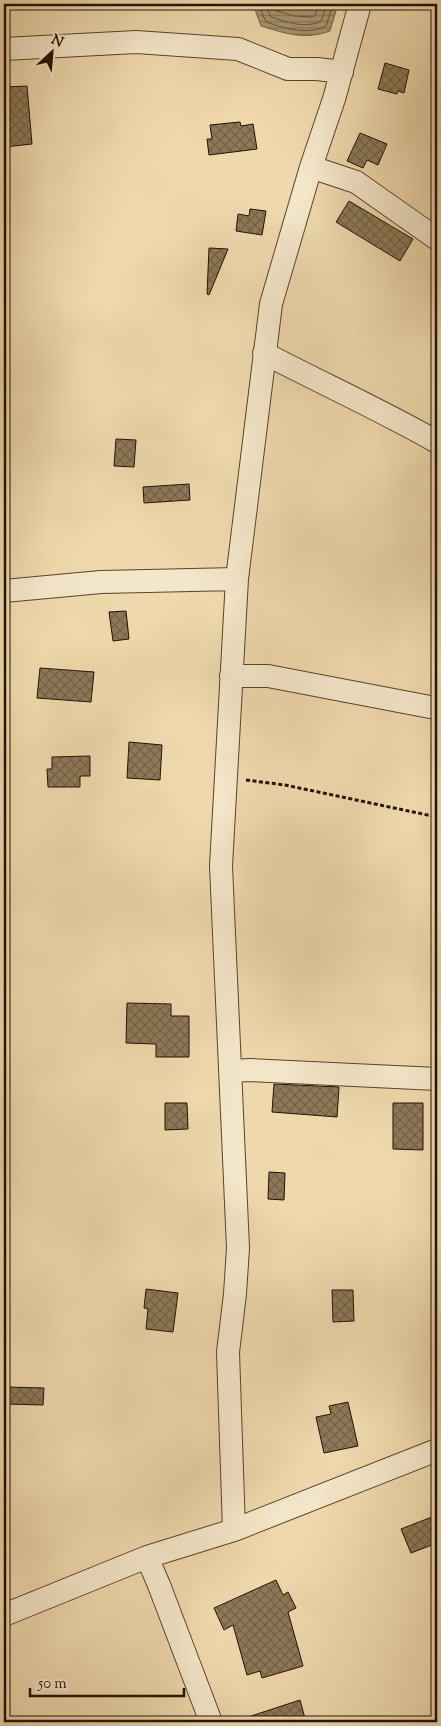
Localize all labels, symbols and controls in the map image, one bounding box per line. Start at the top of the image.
north arrow [28,28,78,78]
text: N [47,31,66,54]
scale bar [30,1666,184,1698]
text: 50 m [37,1674,67,1695]

